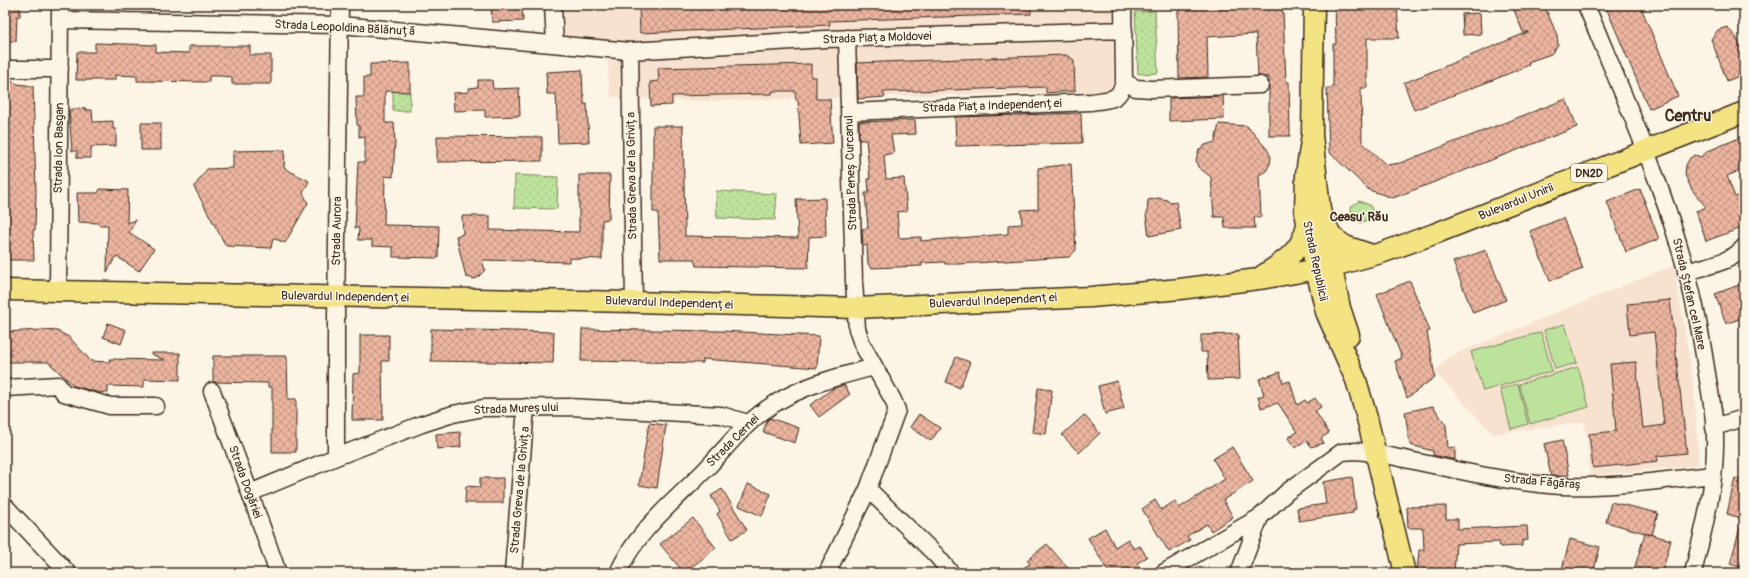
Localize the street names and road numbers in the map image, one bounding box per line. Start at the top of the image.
street label: Strada Leopoldina Bălănuță [274,17,416,39]
street label: Strada Piața Moldovei [822,29,932,47]
street label: Strada Piața Independenței [922,96,1062,116]
street label: Strada Ion Basgan [51,102,67,193]
street label: Strada Greva de la Grivița [623,112,641,240]
street label: Strada Peneș Curcanul [841,115,861,231]
road number: DN2D [1571,164,1607,182]
street label: Bulevardul Unirii [1476,180,1556,224]
street label: Strada Aurora [329,196,345,266]
street label: Strada Republicii [1299,220,1331,302]
street label: Strada Ștefan cel Mare [1669,237,1709,351]
street label: Bulevardul Independenței [281,288,409,306]
street label: Bulevardul Independenței [929,290,1057,312]
street label: Bulevardul Independenței [605,293,733,313]
street label: Strada Mureșului [473,400,559,418]
street label: Strada Cernei [704,412,762,470]
street label: Strada Greva de la Grivița [507,425,533,554]
street label: Strada Dogăriei [225,444,265,520]
street label: Strada Făgăraș [1503,471,1583,493]

